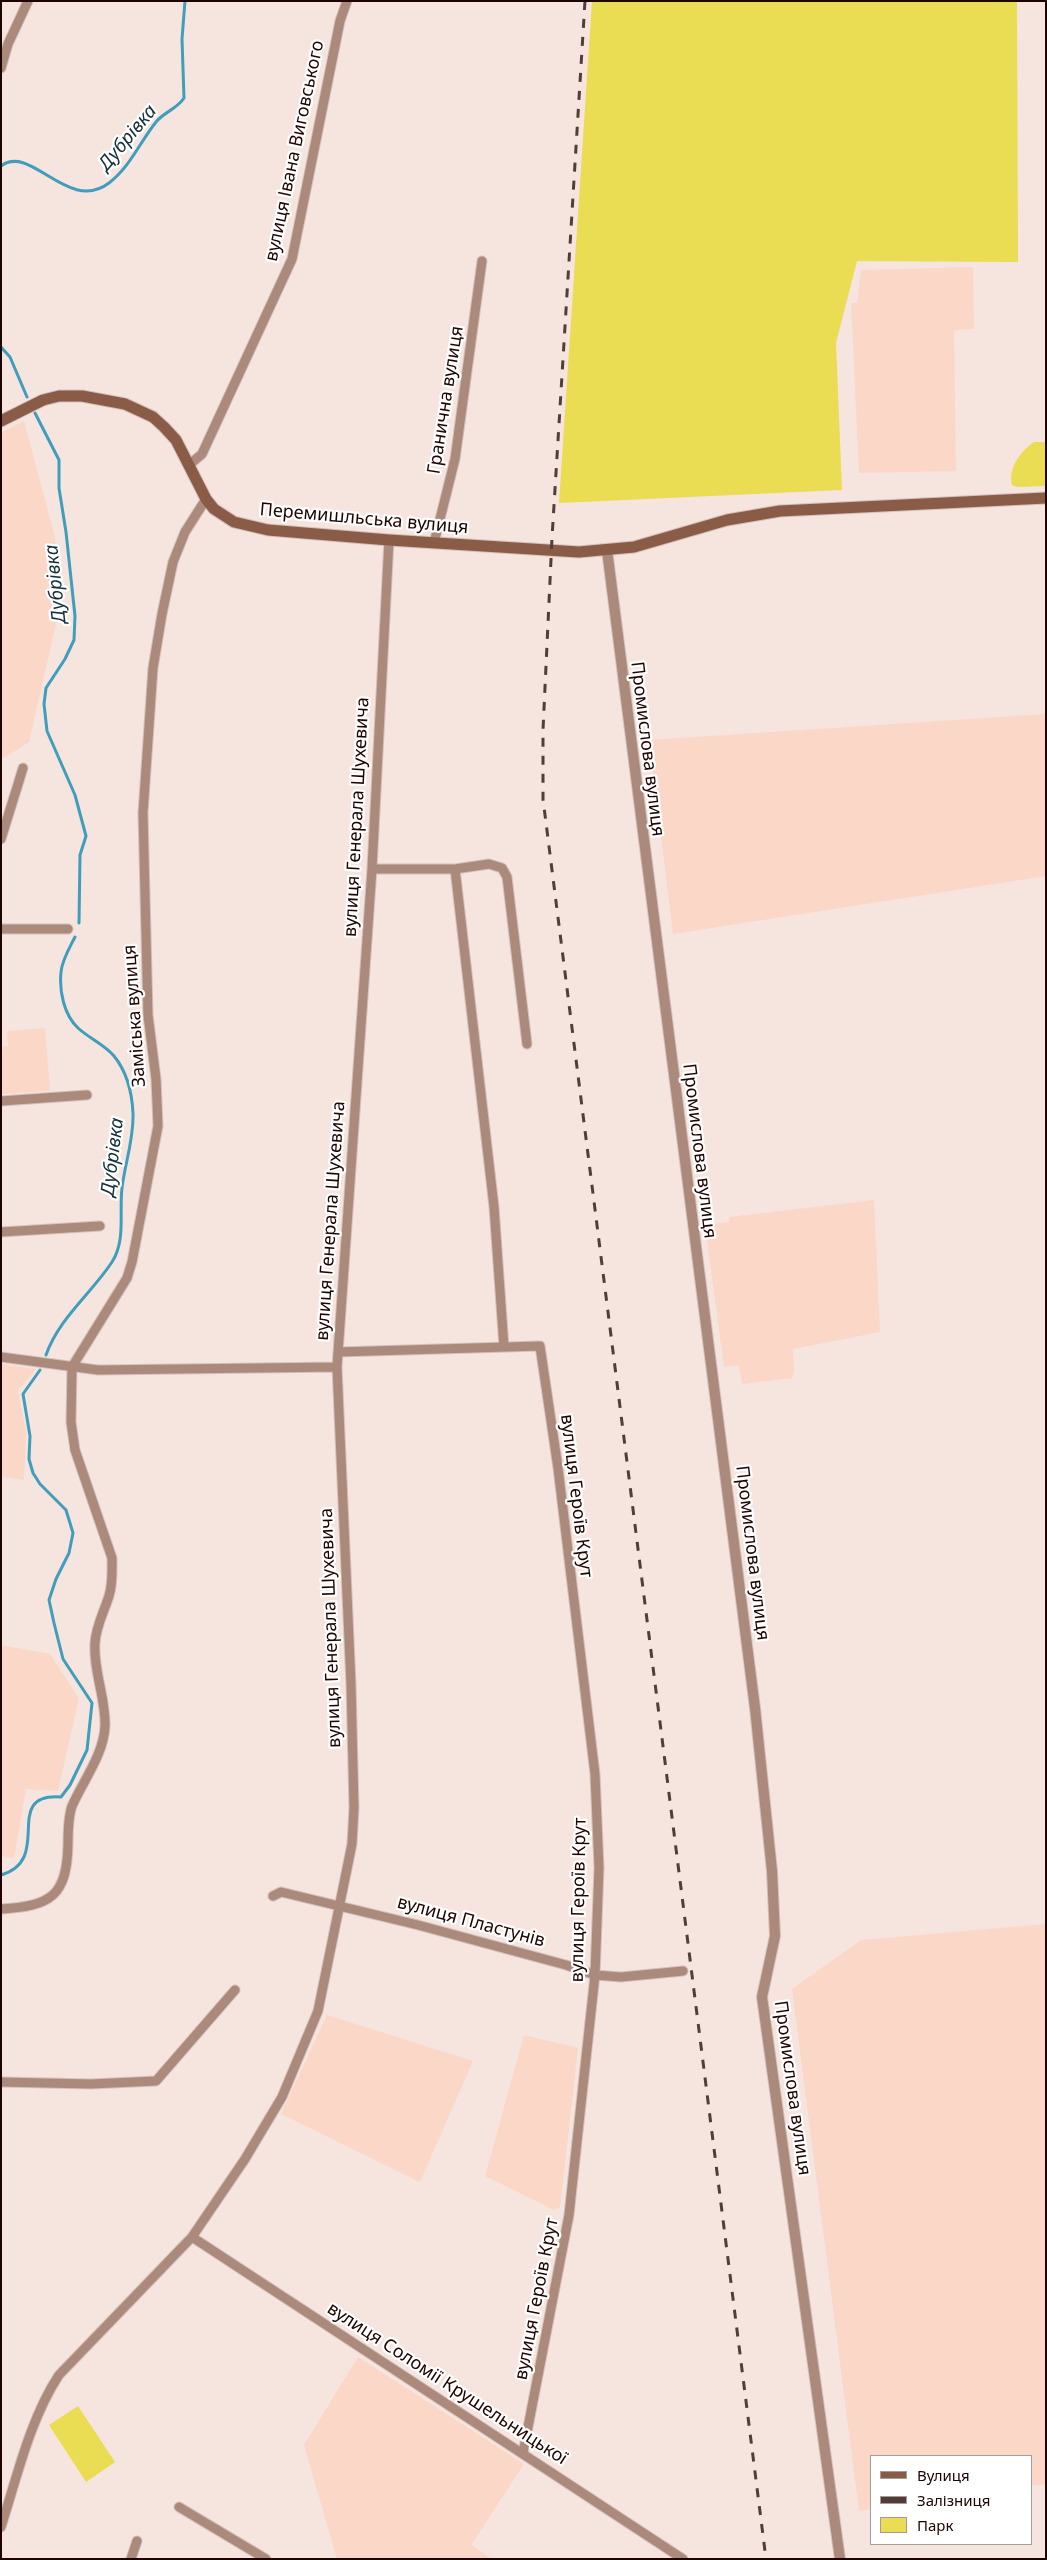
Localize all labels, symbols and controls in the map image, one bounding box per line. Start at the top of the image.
street label: вулиця Івана Виговського [261,38,329,264]
water label: Дубрівка [94,100,162,176]
street label: Гранична вулиця [424,324,468,476]
street label: Перемишльська вулиця [259,499,469,539]
water label: Дубрівка [41,544,71,624]
street label: Промислова вулиця [626,660,668,838]
street label: вулиця Генерала Шухевича [340,697,374,937]
street label: Заміська вулиця [119,944,151,1088]
street label: Промислова вулиця [678,1062,720,1240]
street label: вулиця Генерала Шухевича [312,1100,350,1342]
water label: Дубрівка [97,1116,129,1198]
street label: вулиця Героїв Крут [555,1413,597,1579]
street label: Промислова вулиця [731,1464,773,1642]
street label: вулиця Генерала Шухевича [316,1508,346,1748]
street label: вулиця Героїв Крут [567,1817,591,1983]
street label: вулиця Пластунів [395,1892,547,1952]
street label: Промислова вулиця [769,1999,815,2177]
street label: вулиця Героїв Крут [511,2216,563,2382]
street label: вулиця Соломії Крушельницької [323,2298,571,2470]
legend [870,2455,1032,2545]
text: Вулиця [917,2465,970,2485]
text: Залізниця [917,2490,990,2510]
text: Парк [917,2515,953,2535]

